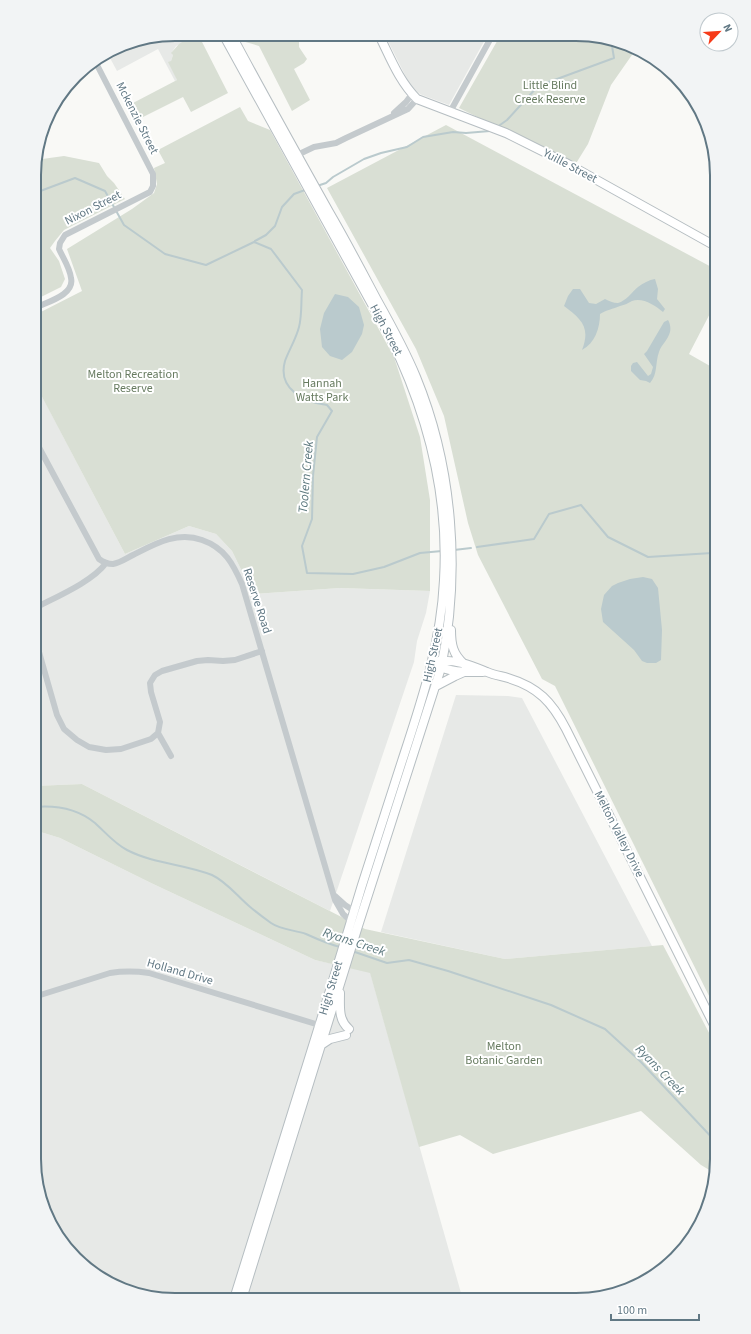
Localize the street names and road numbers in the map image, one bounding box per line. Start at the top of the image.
street label: Mckenzie Street [112,79,162,157]
street label: Yuille Street [539,144,600,187]
street label: Nixon Street [62,186,124,230]
street label: High Street [365,301,407,359]
street label: Reserve Road [238,566,276,636]
street label: High Street [419,626,447,684]
street label: Melton Valley Drive [590,788,648,880]
street label: Holland Drive [145,954,215,990]
street label: High Street [315,959,347,1017]

